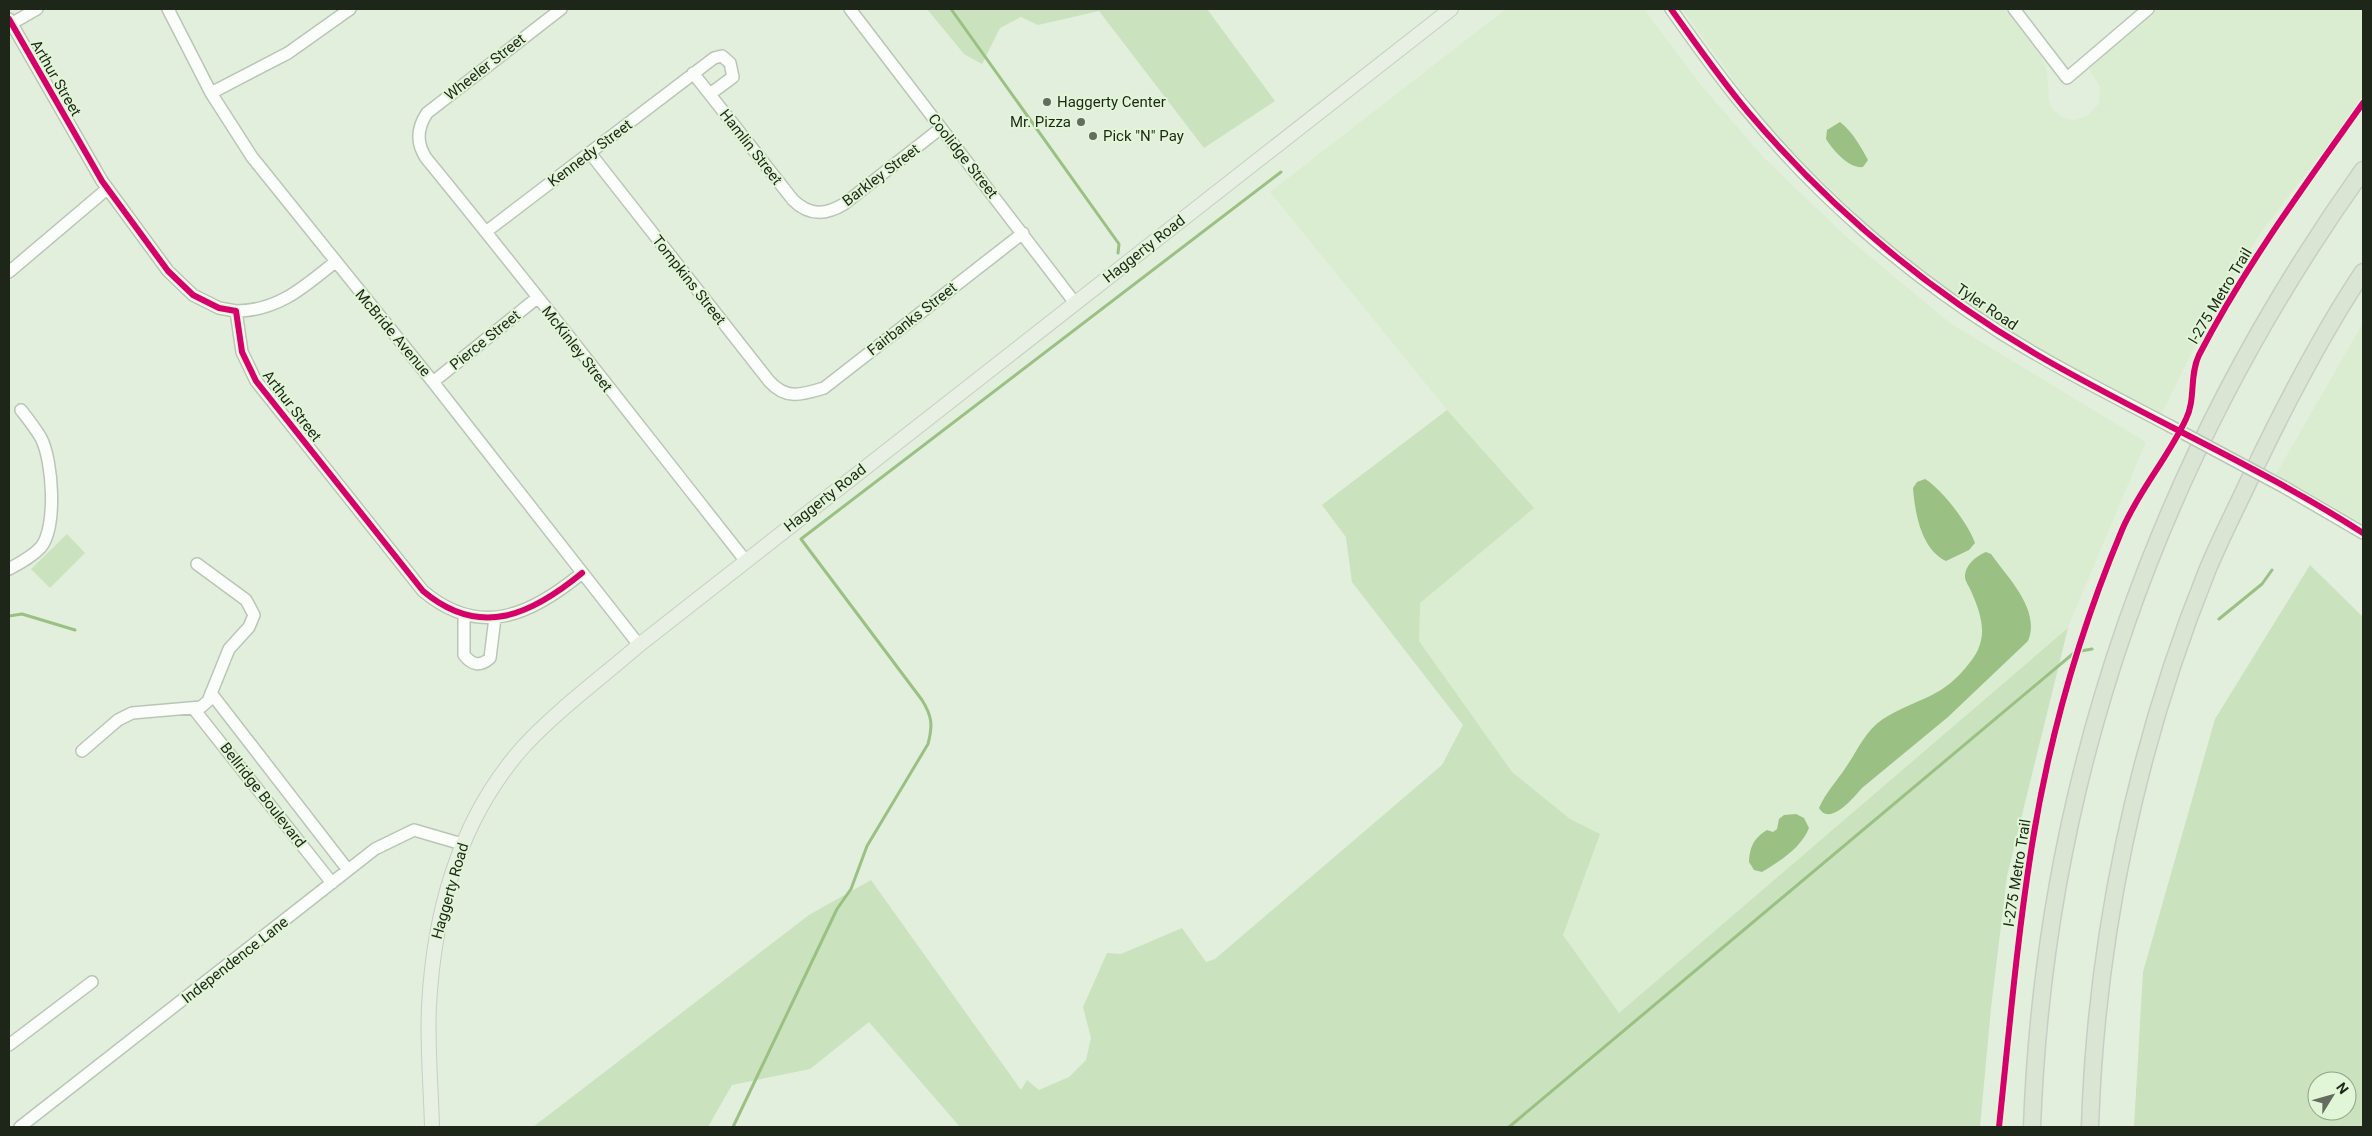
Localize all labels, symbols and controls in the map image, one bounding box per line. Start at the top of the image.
street label: Wheeler Street [441,30,529,104]
street label: Arthur Street [27,37,85,119]
place label: Haggerty Center [1057,93,1166,111]
marker: Haggerty Center [1041,96,1053,108]
street label: Hamlin Street [716,106,786,188]
street label: Coolidge Street [924,110,1002,202]
place label: Mr. Pizza [1010,113,1071,131]
street label: Kennedy Street [544,116,636,190]
marker: Mr. Pizza [1075,116,1087,128]
place label: Pick "N" Pay [1103,127,1184,145]
marker: Pick "N" Pay [1087,130,1099,142]
street label: Barkley Street [839,140,923,210]
street label: Haggerty Road [1099,211,1189,287]
street label: Tompkins Street [648,232,730,329]
street label: I-275 Metro Trail [2184,245,2256,347]
street label: Fairbanks Street [864,278,960,359]
street label: Tyler Road [1953,280,2021,334]
street label: McBride Avenue [351,286,435,380]
street label: McKinley Street [538,302,616,396]
street label: Pierce Street [446,306,524,374]
street label: Arthur Street [259,367,325,445]
street label: Haggerty Road [780,460,870,536]
street label: Bellridge Boulevard [216,739,310,851]
street label: I-275 Metro Trail [2000,818,2034,928]
street label: Haggerty Road [428,841,472,941]
street label: Independence Lane [178,913,292,1007]
north arrow [2307,1071,2357,1121]
text: N [2333,1079,2352,1097]

